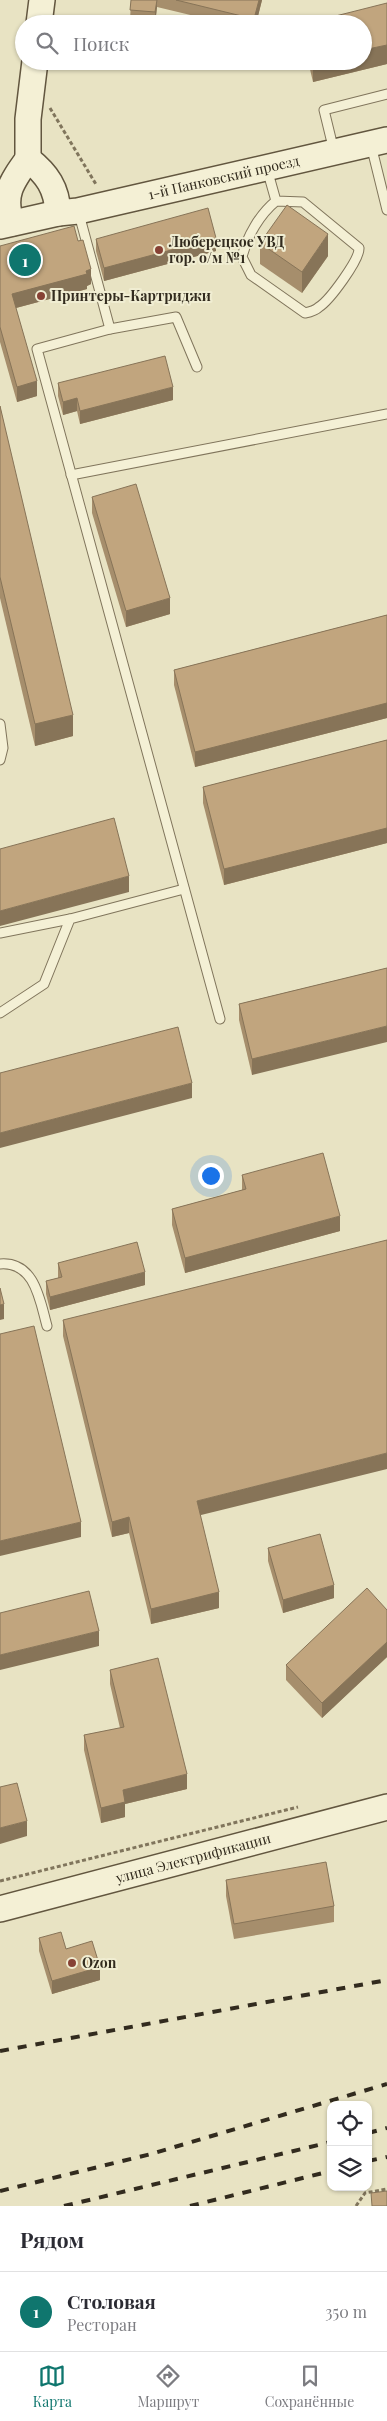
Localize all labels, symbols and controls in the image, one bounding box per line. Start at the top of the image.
search box [15,15,372,70]
icon: search [33,29,61,57]
text: Поиск [73,30,129,56]
street label: 1-й Панковский проезд [146,150,302,204]
place label: Люберецкое УВД гор. о/м №1 [168,232,284,267]
pin: 1 [9,241,41,279]
marker: Люберецкое УВД гор. о/м №1 [153,244,165,256]
place label: Принтеры-Картриджи [51,286,211,305]
marker: Принтеры-Картриджи [35,290,47,302]
your location [198,1163,224,1189]
street label: улица Электрификации [113,1828,273,1887]
place label: Ozon [82,1953,117,1972]
marker: Ozon [66,1957,78,1969]
map controls [327,2101,372,2191]
button: locate [327,2101,372,2146]
button: layers [327,2146,372,2191]
text: Рядом [20,2225,84,2253]
text: Столовая [67,2288,156,2314]
text: 1 [33,2301,39,2322]
text: 350 m [325,2301,367,2322]
text: Ресторан [67,2314,137,2335]
tab: Карта [33,2362,72,2411]
tab: Маршрут [138,2362,199,2411]
tab: Сохранённые [265,2362,354,2411]

